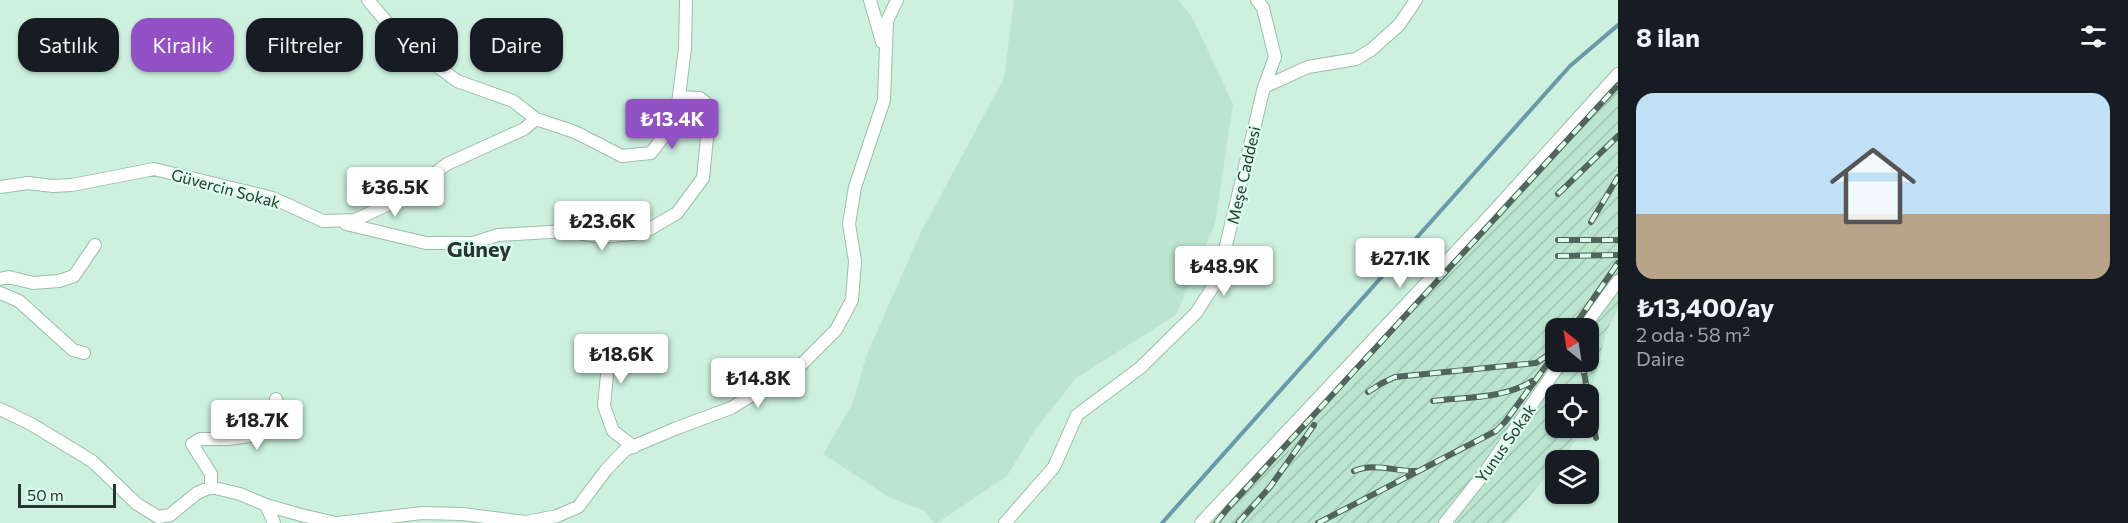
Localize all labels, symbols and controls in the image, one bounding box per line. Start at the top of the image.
chip: Satılık [18,18,119,72]
chip: Kiralık [131,18,234,72]
chip: Filtreler [246,18,363,72]
chip: Yeni [375,18,458,72]
chip: Daire [470,18,563,72]
icon: filters [2077,20,2110,53]
text: 8 ilan [1636,21,1700,52]
pin: ₺13.4K [623,99,721,150]
text: ₺13.4K [639,106,705,130]
street label: Meşe Caddesi [1222,124,1264,226]
icon: home [1819,132,1927,240]
street label: Güvercin Sokak [169,164,283,212]
pin: ₺36.5K [346,167,444,218]
text: ₺36.5K [361,174,429,198]
pin: ₺23.6K [553,201,651,252]
text: ₺23.6K [568,208,636,232]
district label: Güney [447,235,511,262]
pin: ₺27.1K [1351,238,1449,289]
text: ₺27.1K [1369,245,1431,269]
pin: ₺48.9K [1175,246,1273,297]
text: ₺48.9K [1189,253,1259,277]
text: ₺13,400/ay [1636,291,1774,322]
north arrow [1545,318,1599,372]
map controls [1545,318,1599,504]
text: 2 oda · 58 m² [1636,322,1750,346]
pin: ₺18.6K [572,334,670,385]
text: ₺18.6K [588,341,654,365]
text: Daire [1636,346,1685,370]
pin: ₺14.8K [709,358,807,409]
text: ₺14.8K [725,365,791,389]
button: locate [1545,384,1599,438]
pin: ₺18.7K [208,400,306,451]
street label: Yunus Sokak [1471,400,1539,486]
text: ₺18.7K [225,407,289,431]
button: layers [1545,450,1599,504]
scale bar [18,481,116,508]
text: 50 m [27,485,64,504]

